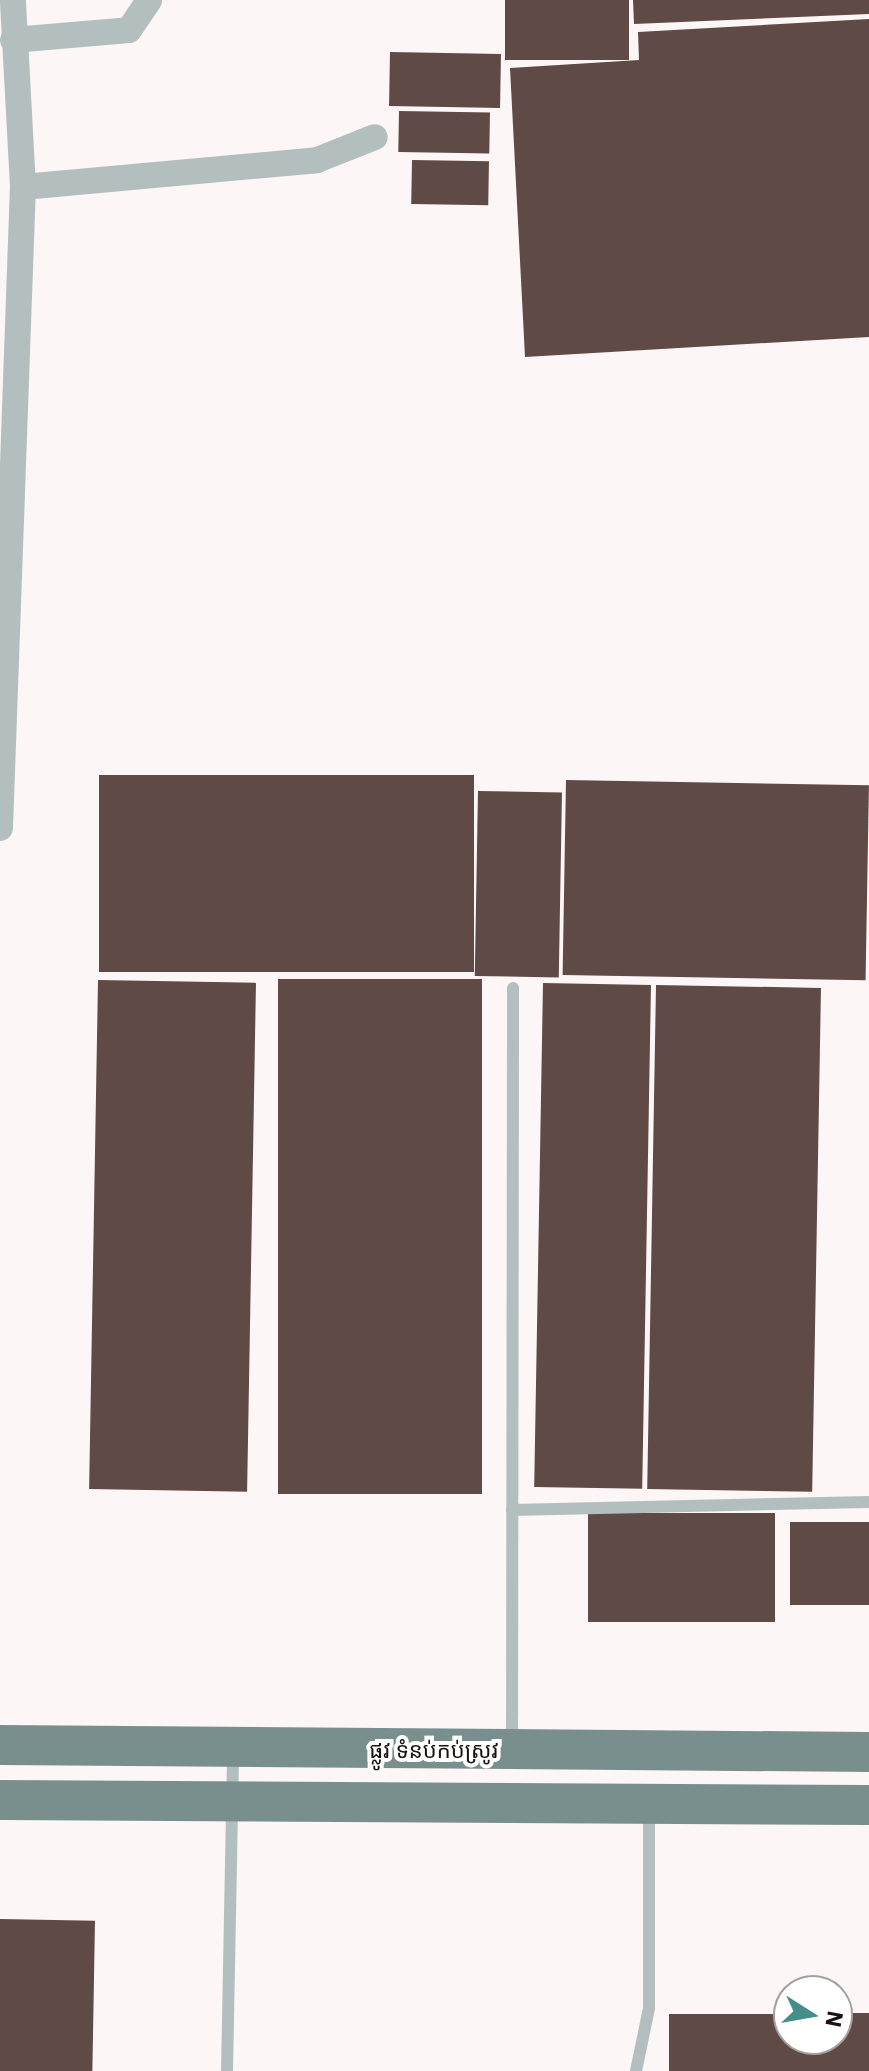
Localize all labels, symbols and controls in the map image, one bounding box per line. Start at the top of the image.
street label: ផ្លូវ ទំនប់កប់ស្រូវ [369,1737,499,1763]
north arrow [773,1975,853,2055]
text: N [819,2009,851,2030]

